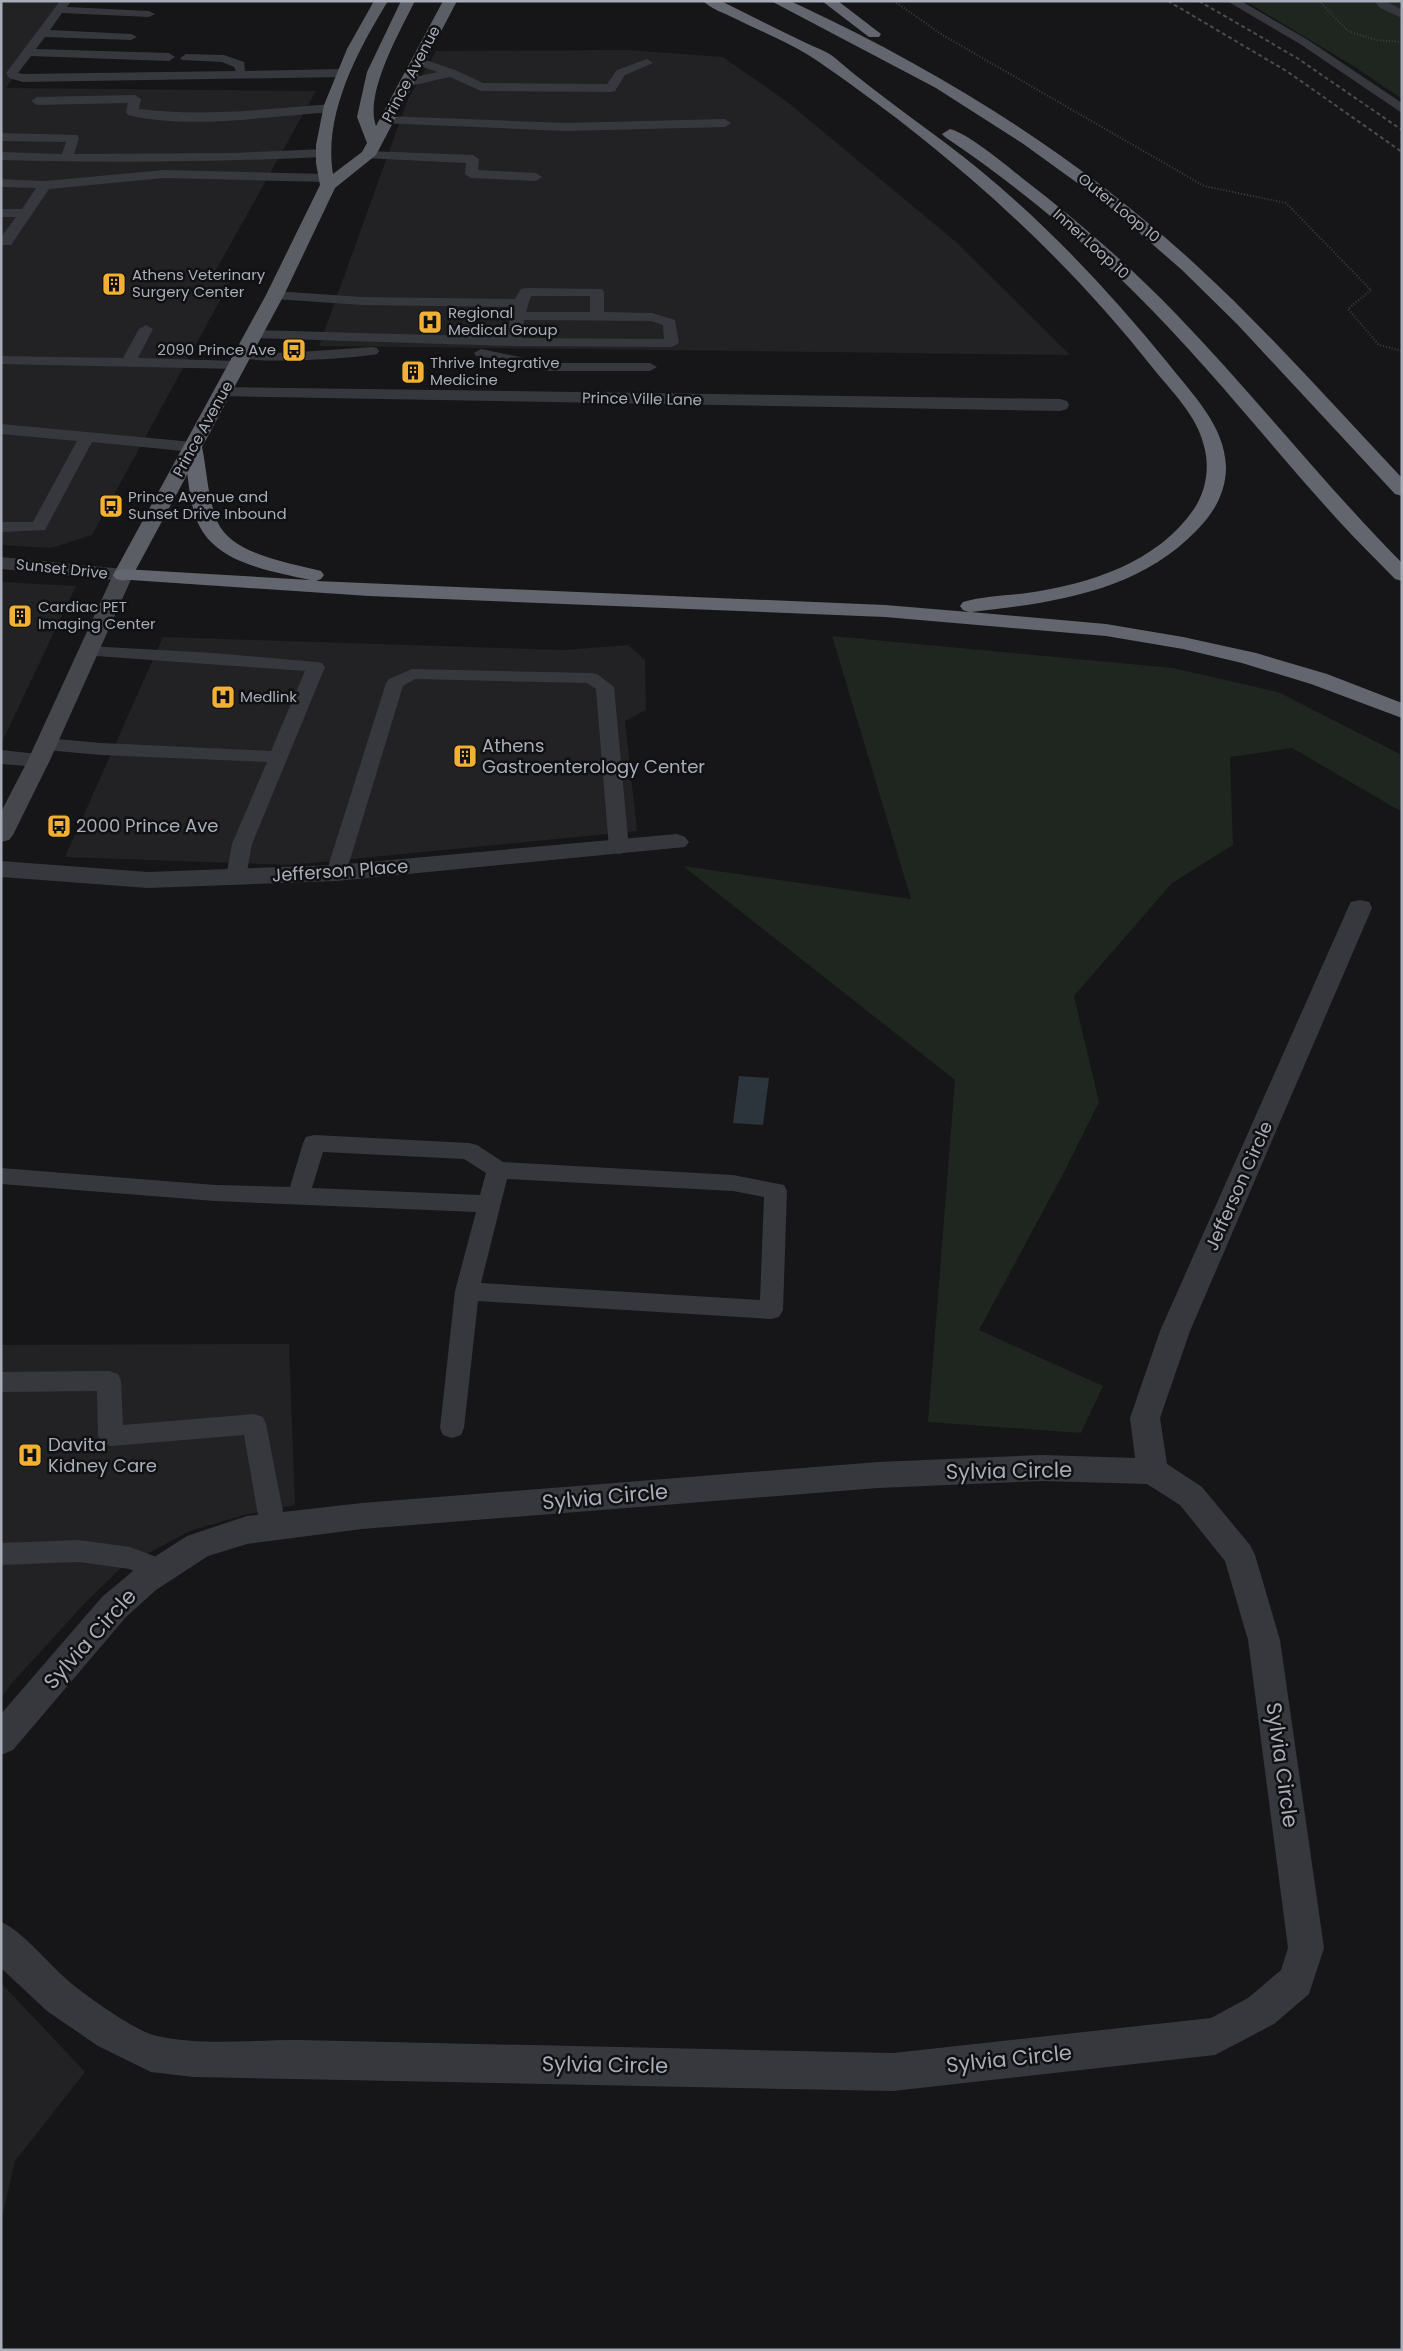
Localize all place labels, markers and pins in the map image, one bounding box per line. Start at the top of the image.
place label: Athens Veterinary Surgery Center [132,264,266,302]
building icon: Athens Veterinary Surgery Center [101,271,127,297]
place label: Regional Medical Group [448,302,558,340]
hospital icon: Regional Medical Group [417,309,443,335]
bus stop icon: 2090 Prince Ave [281,337,307,363]
place label: 2090 Prince Ave [157,339,276,360]
place label: Thrive Integrative Medicine [430,352,560,390]
building icon: Thrive Integrative Medicine [400,359,426,385]
place label: Prince Avenue and Sunset Drive Inbound [128,486,287,524]
bus stop icon: Prince Avenue and Sunset Drive Inbound [98,493,124,519]
place label: Cardiac PET Imaging Center [38,596,156,634]
building icon: Cardiac PET Imaging Center [7,603,33,629]
hospital icon: Medlink [210,684,236,710]
place label: Medlink [240,686,297,707]
place label: Athens Gastroenterology Center [482,733,705,779]
building icon: Athens Gastroenterology Center [452,743,478,769]
bus stop icon: 2000 Prince Ave [46,813,72,839]
place label: 2000 Prince Ave [76,813,218,838]
place label: Davita Kidney Care [48,1432,157,1478]
hospital icon: Davita Kidney Care [17,1442,43,1468]

